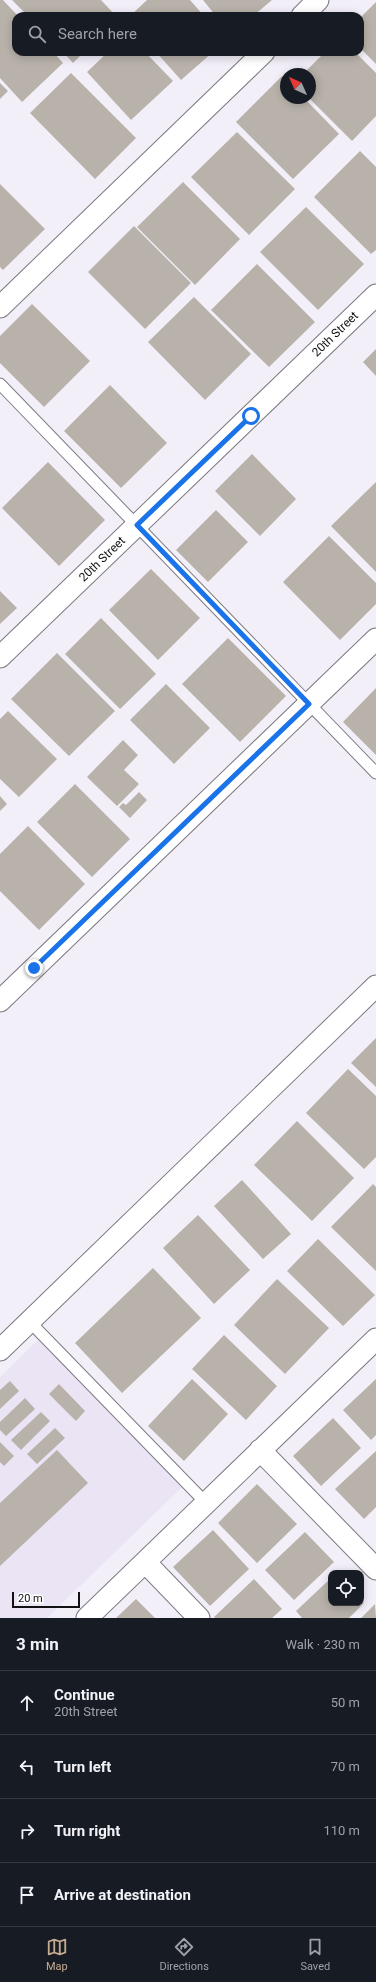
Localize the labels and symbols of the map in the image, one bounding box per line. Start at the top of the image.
north arrow [280,68,316,104]
street label: 20th Street [309,309,361,359]
route start [242,407,260,425]
street label: 20th Street [76,534,128,584]
route end [25,959,43,977]
scale bar [12,1590,80,1609]

